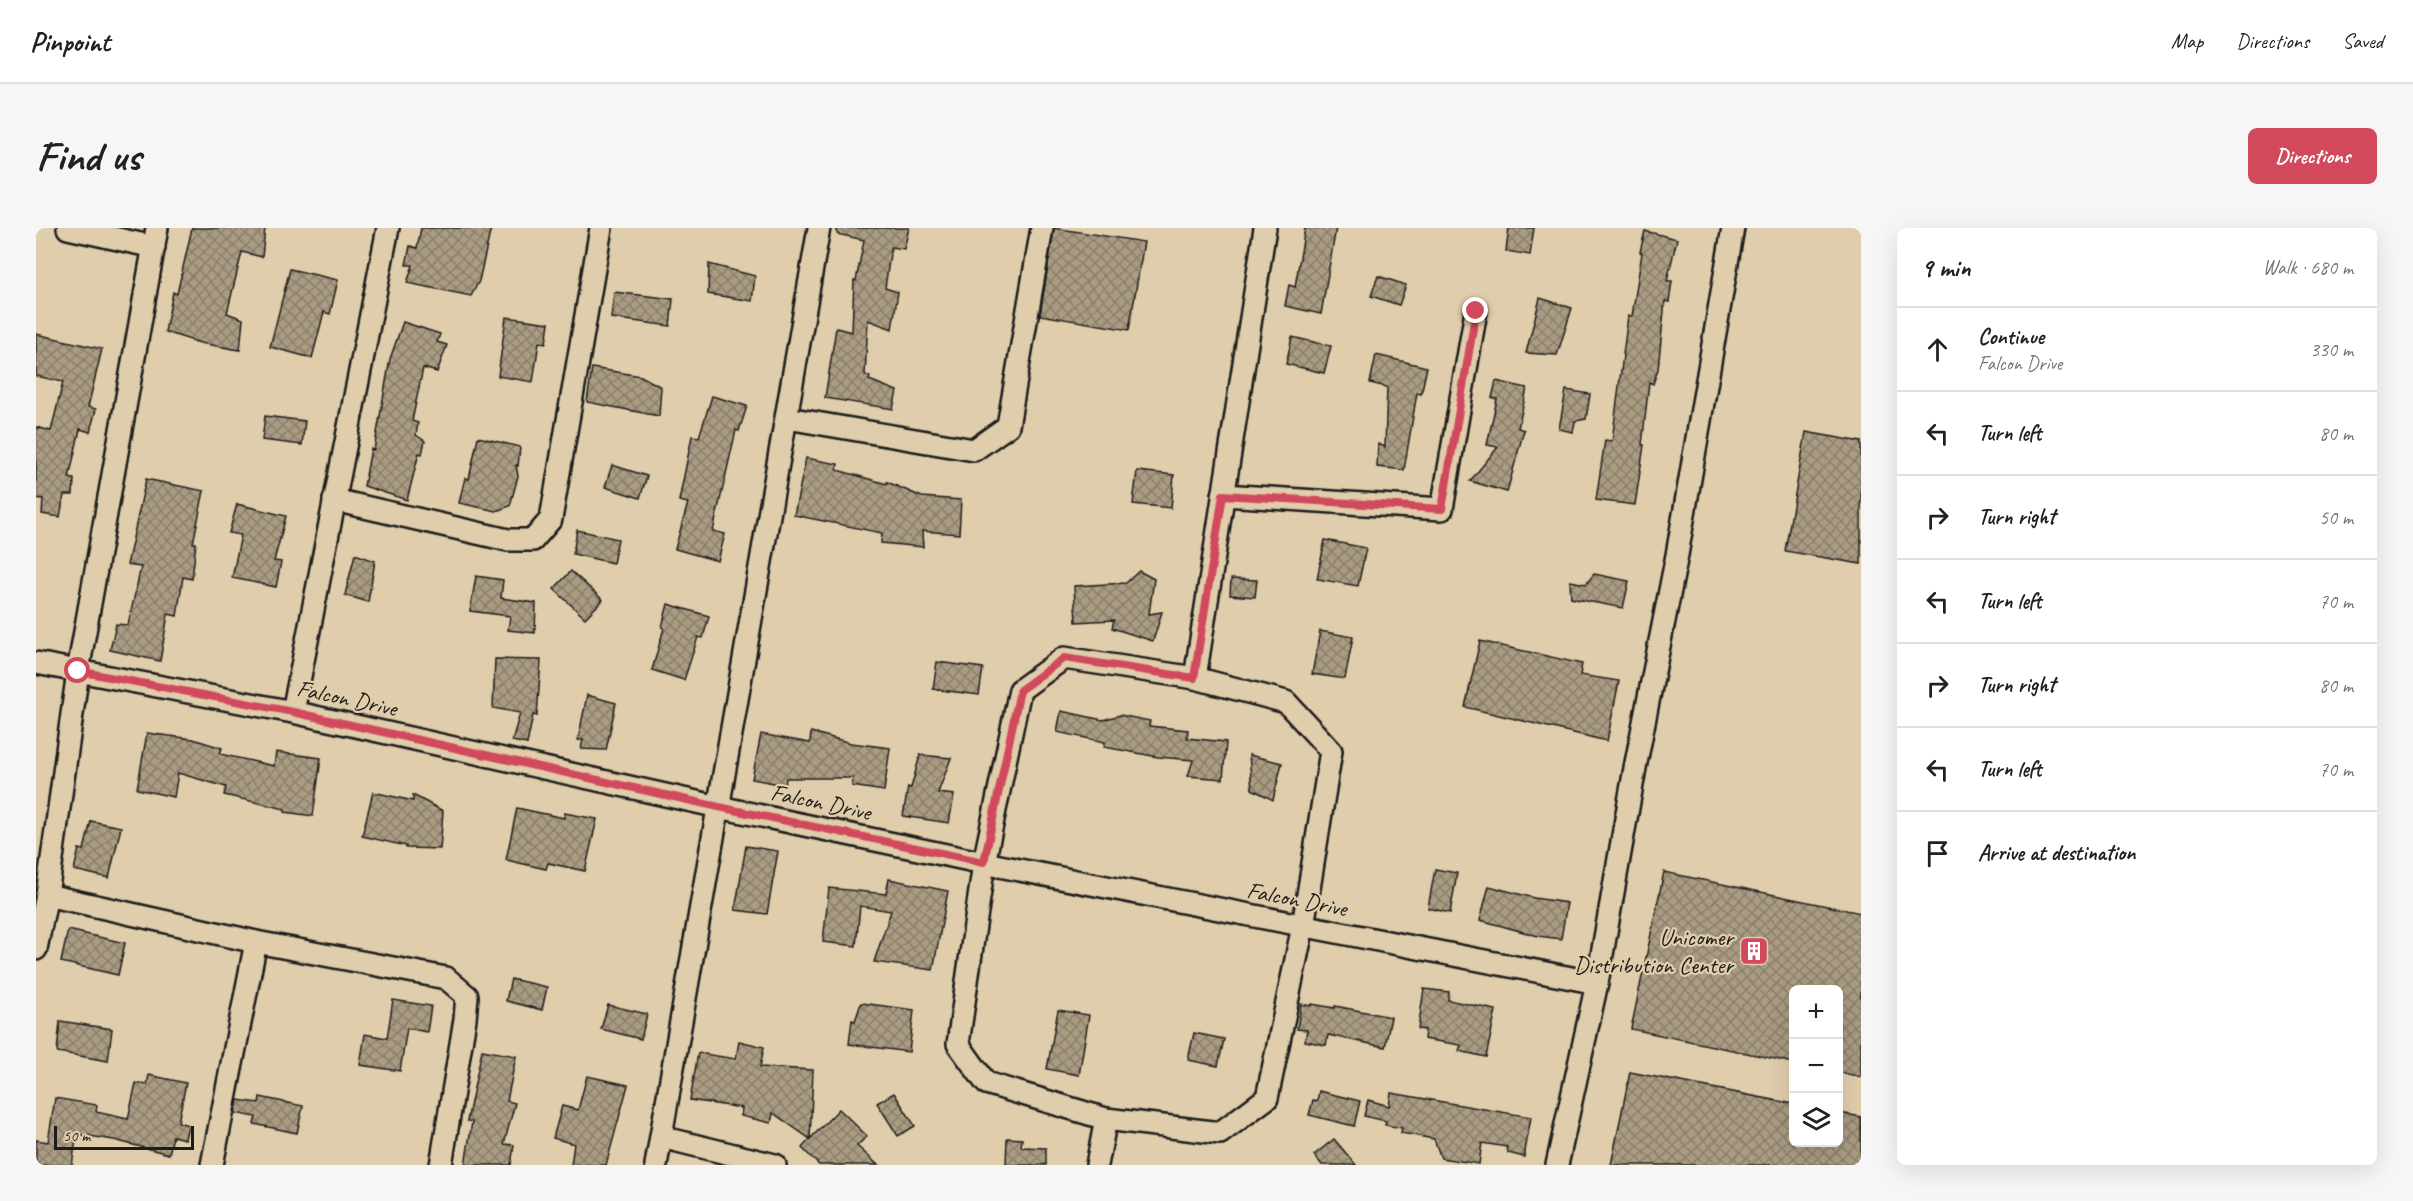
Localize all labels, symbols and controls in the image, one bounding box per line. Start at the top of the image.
text: Pinpoint [30,24,110,59]
text: Map [2171,28,2203,54]
text: Directions [2236,28,2309,54]
text: Saved [2342,28,2383,54]
button: Directions [2248,128,2377,184]
text: Find us [36,130,141,183]
text: 9 min [1921,251,1971,284]
text: Walk · 680 m [2263,255,2353,280]
route end [1462,297,1488,323]
text: Continue [1978,323,2044,351]
icon: ahead [1921,333,1954,366]
text: 330 m [2310,337,2353,362]
text: Falcon Drive [1978,351,2062,376]
icon: left [1921,417,1954,450]
text: Turn left [1978,419,2042,447]
text: 80 m [2319,421,2353,446]
icon: right [1921,501,1954,534]
text: Turn right [1978,503,2055,531]
text: 50 m [2319,505,2353,530]
icon: left [1921,585,1954,618]
text: Turn left [1978,587,2042,615]
text: 70 m [2319,589,2353,614]
route start [64,657,90,683]
icon: right [1921,669,1954,702]
text: Turn right [1978,671,2055,699]
street label: Falcon Drive [294,673,402,724]
text: 80 m [2319,673,2353,698]
icon: left [1921,753,1954,786]
text: Turn left [1978,755,2042,783]
text: 70 m [2319,757,2353,782]
street label: Falcon Drive [768,777,876,828]
icon: arrive [1921,837,1954,870]
text: Arrive at destination [1978,839,2135,867]
street label: Falcon Drive [1244,875,1352,924]
place label: Unicomer Distribution Center [1574,922,1735,980]
building icon: Unicomer Distribution Center [1738,935,1770,967]
map controls [1789,985,1843,1147]
button: + [1789,985,1843,1039]
button: − [1789,1039,1843,1093]
button: layers [1789,1093,1843,1147]
scale bar [54,1123,194,1150]
text: 50 m [63,1126,90,1146]

